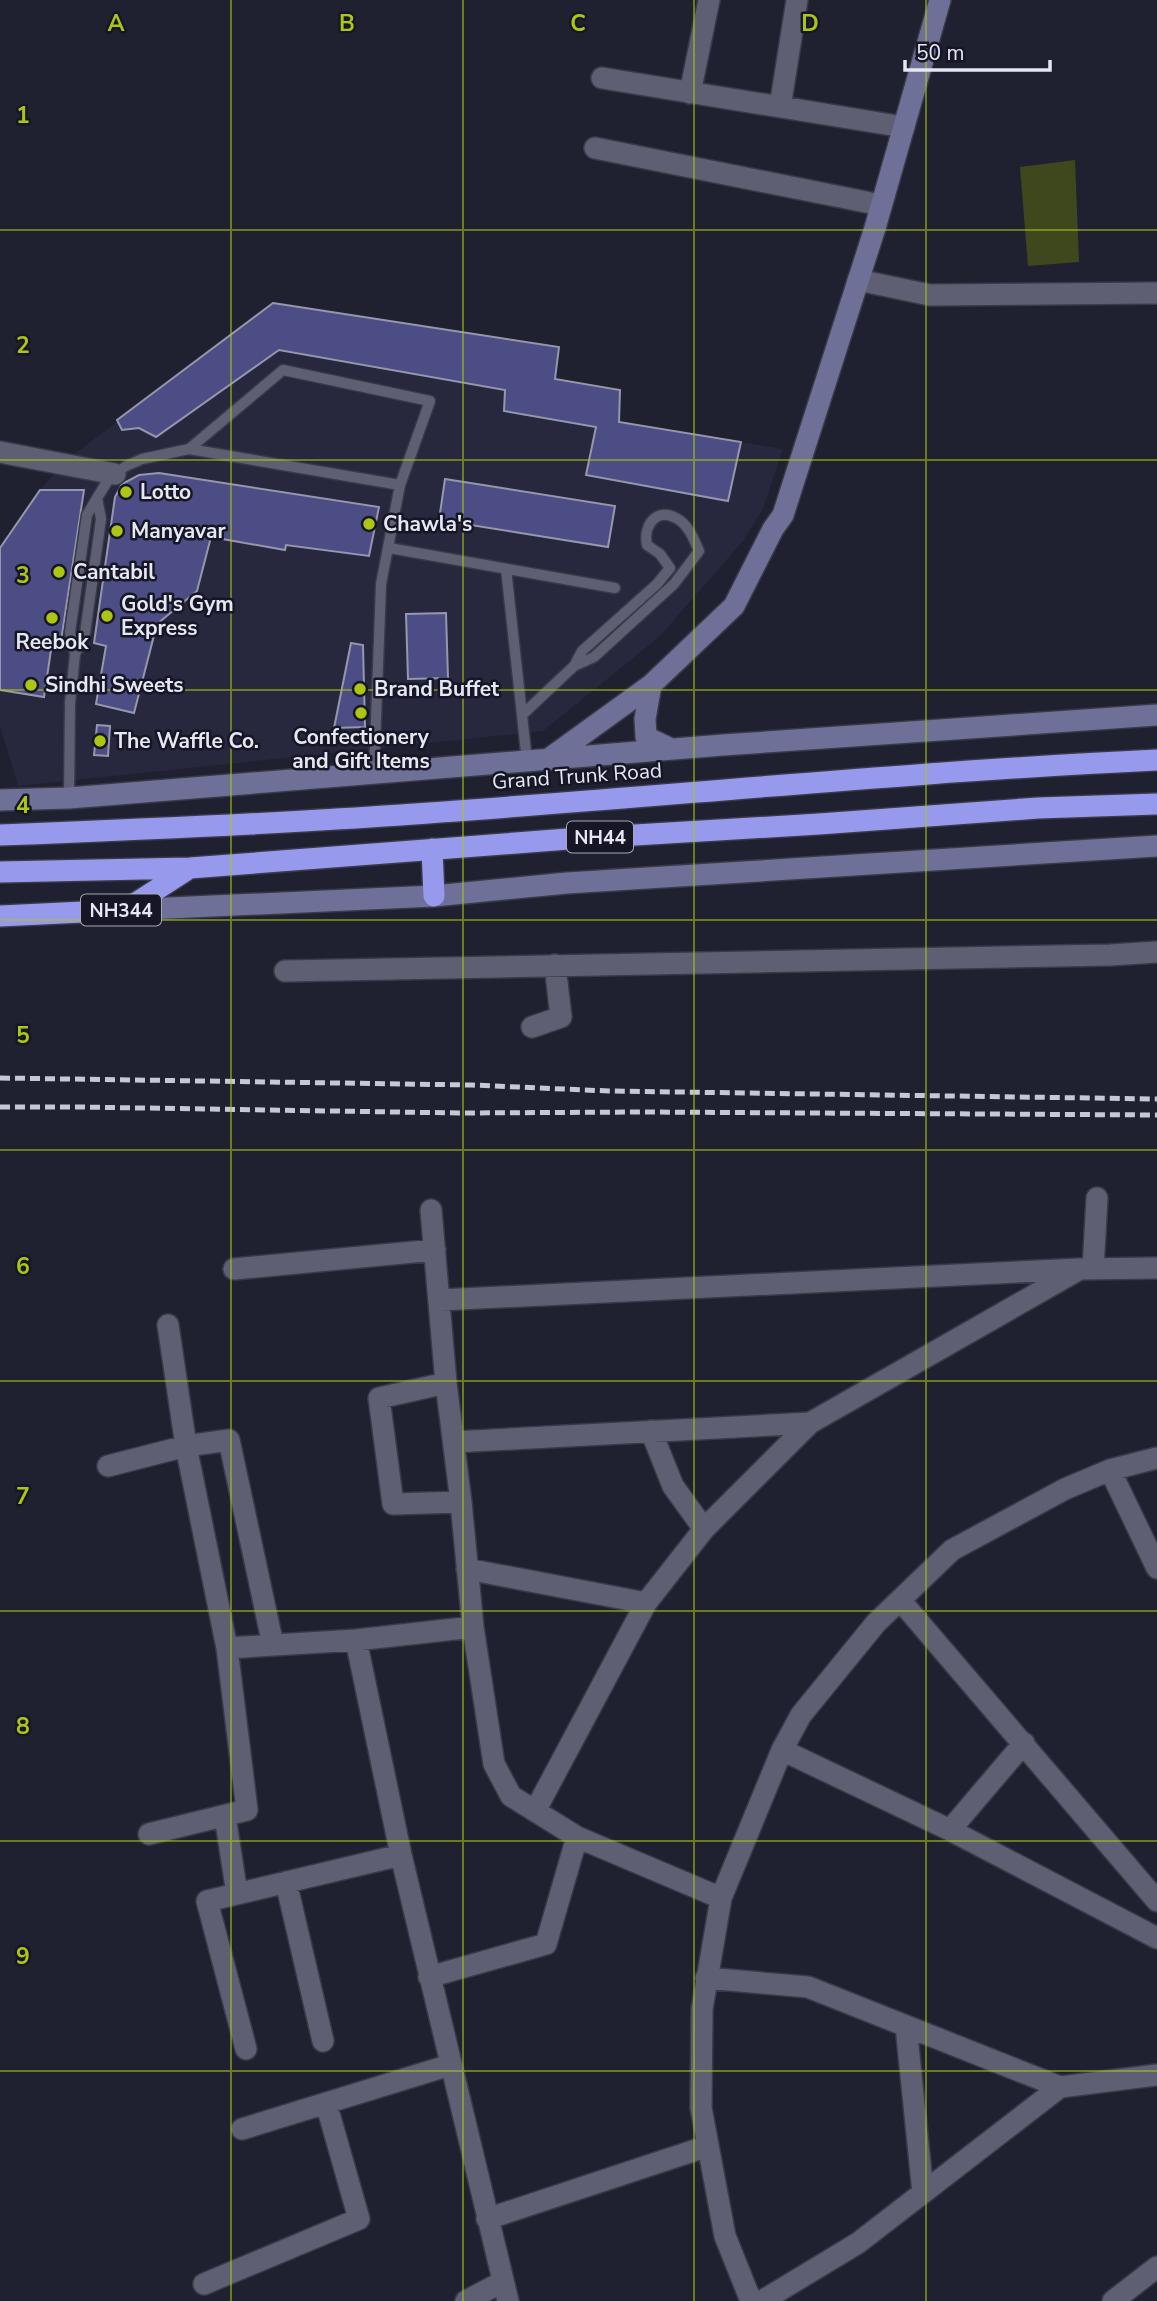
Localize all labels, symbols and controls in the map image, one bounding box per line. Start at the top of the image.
text: A [107,8,125,39]
text: B [339,8,355,39]
text: C [570,8,586,39]
text: D [801,8,819,39]
scale bar [905,28,1050,72]
text: 50 m [916,39,965,67]
text: 1 [16,100,30,131]
text: 2 [16,330,30,361]
place label: Lotto [140,478,191,506]
marker: Lotto [118,484,134,500]
place label: Chawla's [383,510,472,538]
marker: Chawla's [361,516,377,532]
place label: Manyavar [131,517,226,545]
marker: Manyavar [109,523,125,539]
place label: Cantabil [73,558,155,586]
text: 3 [16,560,30,591]
marker: Cantabil [51,564,67,580]
place label: Gold's Gym Express [121,590,234,642]
marker: Gold's Gym Express [99,608,115,624]
marker: Reebok [44,610,60,626]
place label: Reebok [16,628,89,656]
place label: Sindhi Sweets [45,671,184,699]
place label: Brand Buffet [374,675,500,703]
marker: Sindhi Sweets [23,677,39,693]
marker: Brand Buffet [352,681,368,697]
marker: Confectionery and Gift Items [353,705,369,721]
place label: Confectionery and Gift Items [292,723,430,775]
place label: The Waffle Co. [114,727,259,755]
marker: The Waffle Co. [92,733,108,749]
street label: Grand Trunk Road [491,756,663,796]
text: 4 [16,790,30,821]
road number: NH44 [567,822,633,852]
road number: NH344 [81,894,161,926]
text: 5 [16,1020,30,1051]
text: 6 [16,1251,30,1282]
text: 7 [16,1481,30,1512]
text: 8 [16,1711,30,1742]
text: 9 [16,1941,30,1972]

